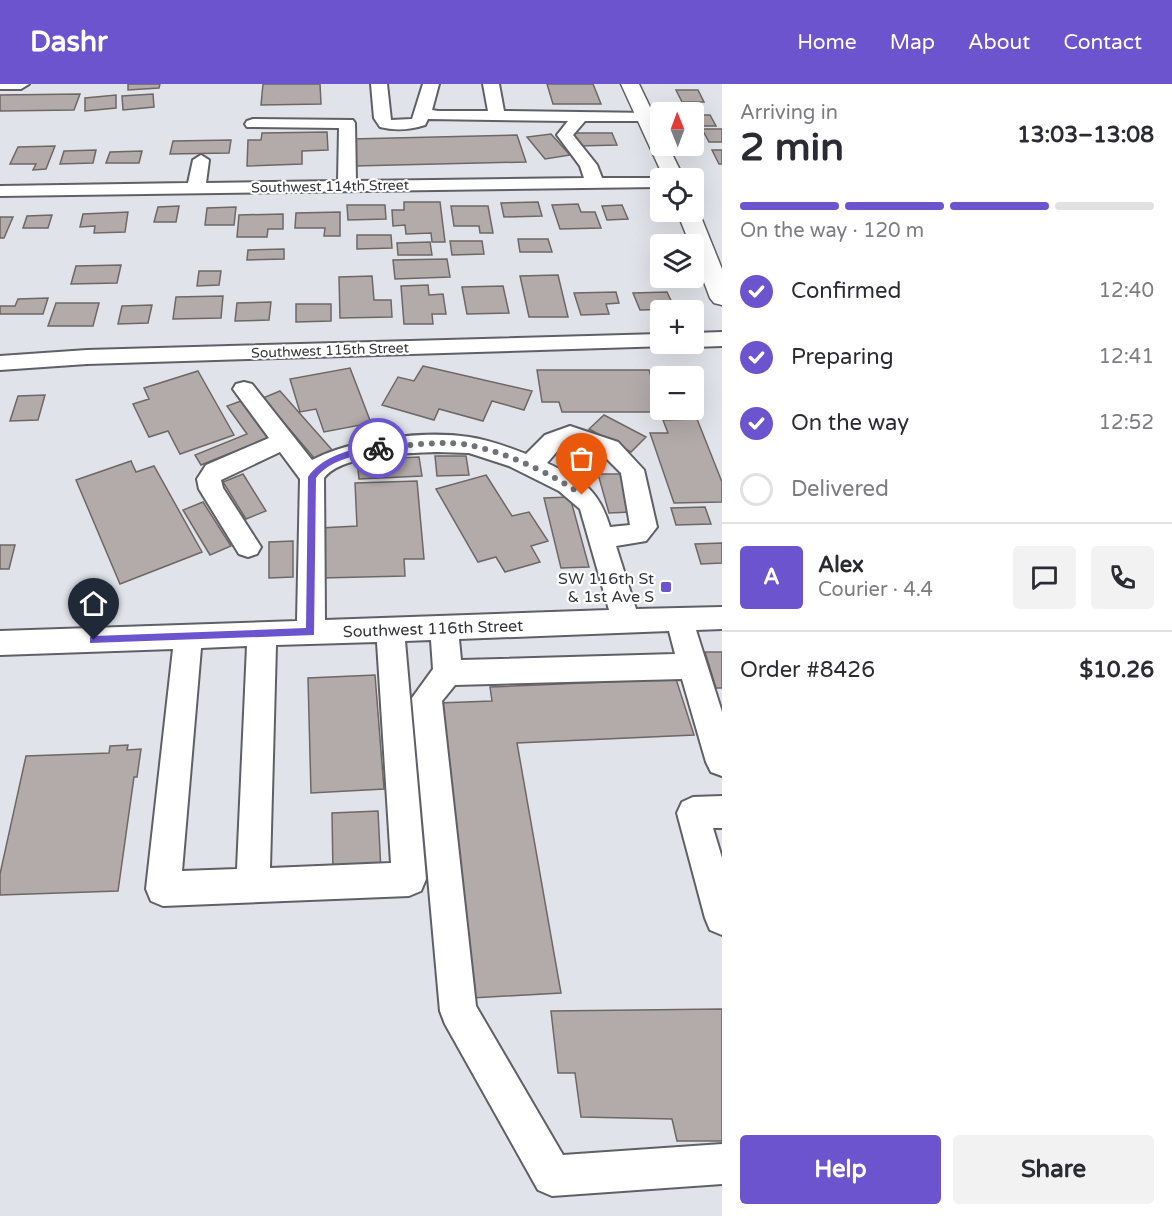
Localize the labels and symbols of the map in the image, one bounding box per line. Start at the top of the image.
north arrow [650,102,704,156]
street label: Southwest 114th Street [251,177,410,196]
street label: Southwest 115th Street [251,339,410,362]
courier [348,418,408,478]
pin [556,433,607,495]
place label: SW 116th St & 1st Ave S [558,569,654,607]
pin [68,578,119,640]
marker: SW 116th St & 1st Ave S [659,580,673,594]
street label: Southwest 116th Street [343,616,524,642]

